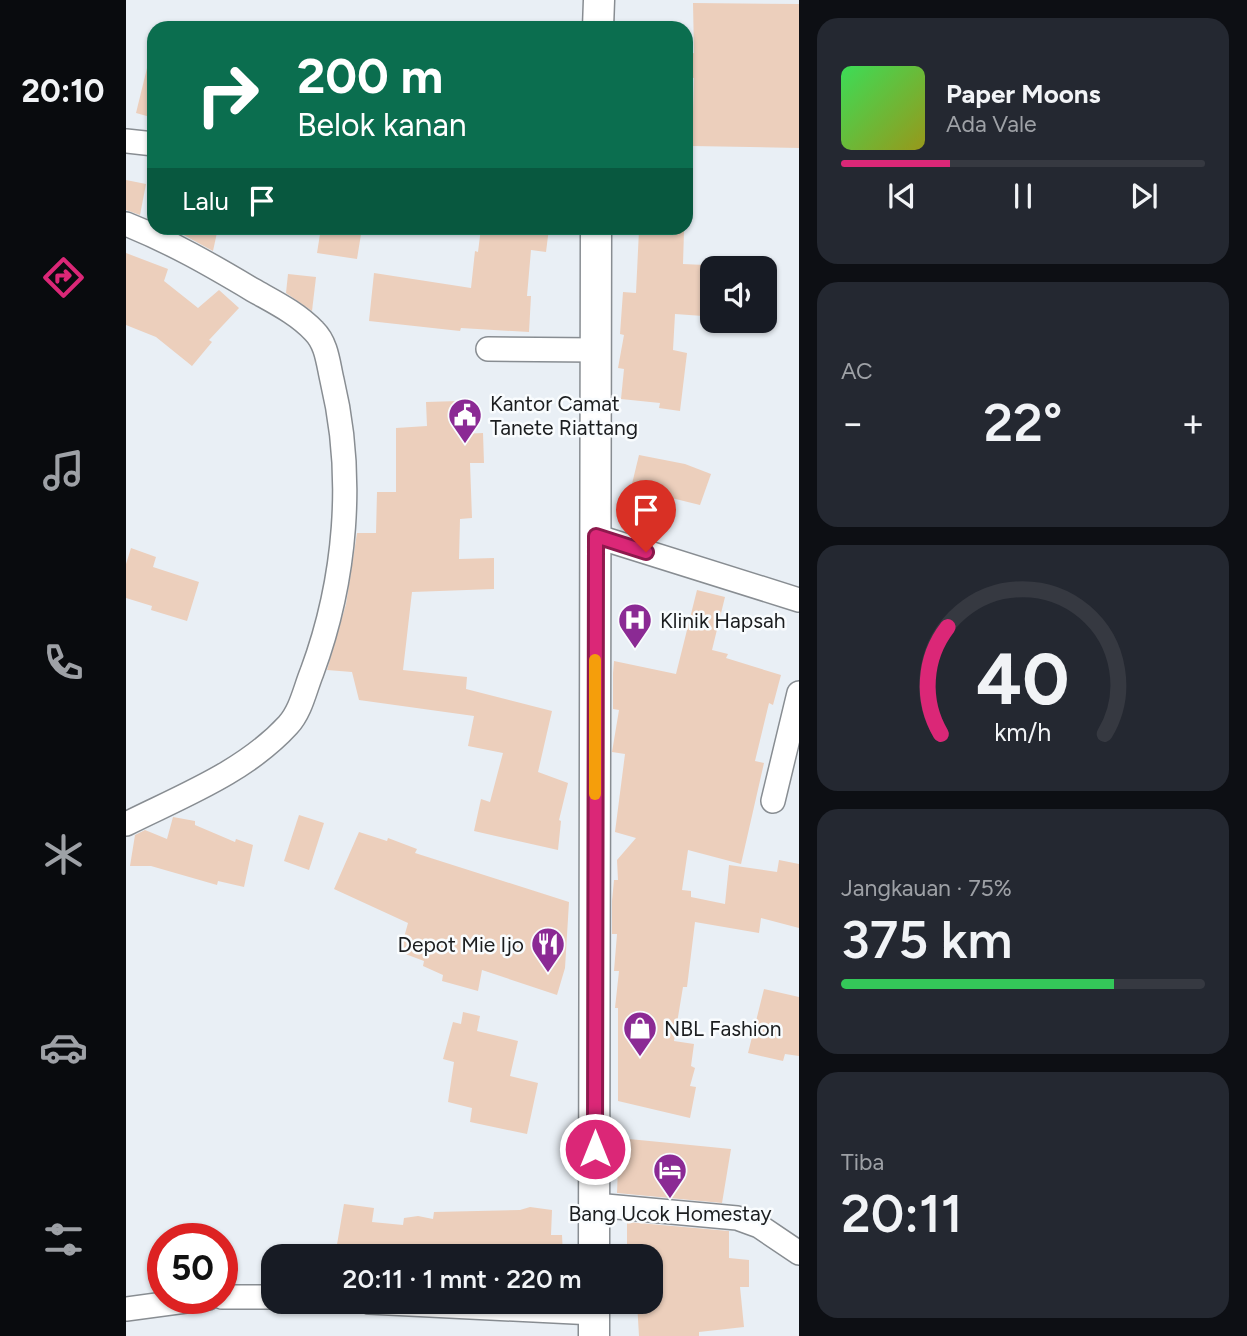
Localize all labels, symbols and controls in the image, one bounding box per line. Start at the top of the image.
text: 200 m [297,46,443,105]
icon: right [182,49,273,140]
text: 20:10 [21,72,105,110]
text: Paper Moons [946,78,1101,110]
text: Belok kanan [297,106,467,144]
text: Ada Vale [946,110,1037,138]
icon: previous [883,177,921,215]
icon: pause [1004,177,1042,215]
icon: next [1125,177,1163,215]
icon: arrive [243,182,281,220]
text: Lalu [182,185,229,217]
icon: directions [39,253,88,302]
map controls [700,256,777,333]
button: sound [700,256,777,333]
text: AC [841,357,873,385]
place label: Kantor Camat Tanete Riattang [490,391,638,440]
text: 22° [984,392,1062,454]
public building icon: Kantor Camat Tanete Riattang [446,396,484,445]
text: − [841,400,865,446]
text: + [1181,400,1205,446]
icon: music [39,446,88,495]
pin [616,480,676,552]
icon: arrive [627,491,665,529]
hospital icon: Klinik Hapsah [616,601,654,650]
place label: Klinik Hapsah [660,608,785,633]
text: 40 [976,635,1070,722]
icon: phone [39,638,88,687]
text: km/h [994,717,1052,747]
icon: climate [39,830,88,879]
text: Jangkauan · 75% [841,874,1012,902]
text: 375 km [841,909,1013,971]
restaurant icon: Depot Mie Ijo [529,925,567,974]
place label: Depot Mie Ijo [398,932,524,957]
shop icon: NBL Fashion [621,1009,659,1058]
place label: NBL Fashion [664,1016,781,1041]
icon: car [39,1023,88,1072]
position arrow [558,1112,632,1186]
text: Tiba [841,1148,884,1176]
hotel icon: Bang Ucok Homestay [651,1151,689,1200]
text: 20:11 [841,1183,962,1245]
place label: Bang Ucok Homestay [568,1201,772,1226]
icon: filters [39,1215,88,1264]
speed limit sign: 50 [147,1223,238,1314]
text: 20:11 · 1 mnt · 220 m [343,1263,581,1295]

